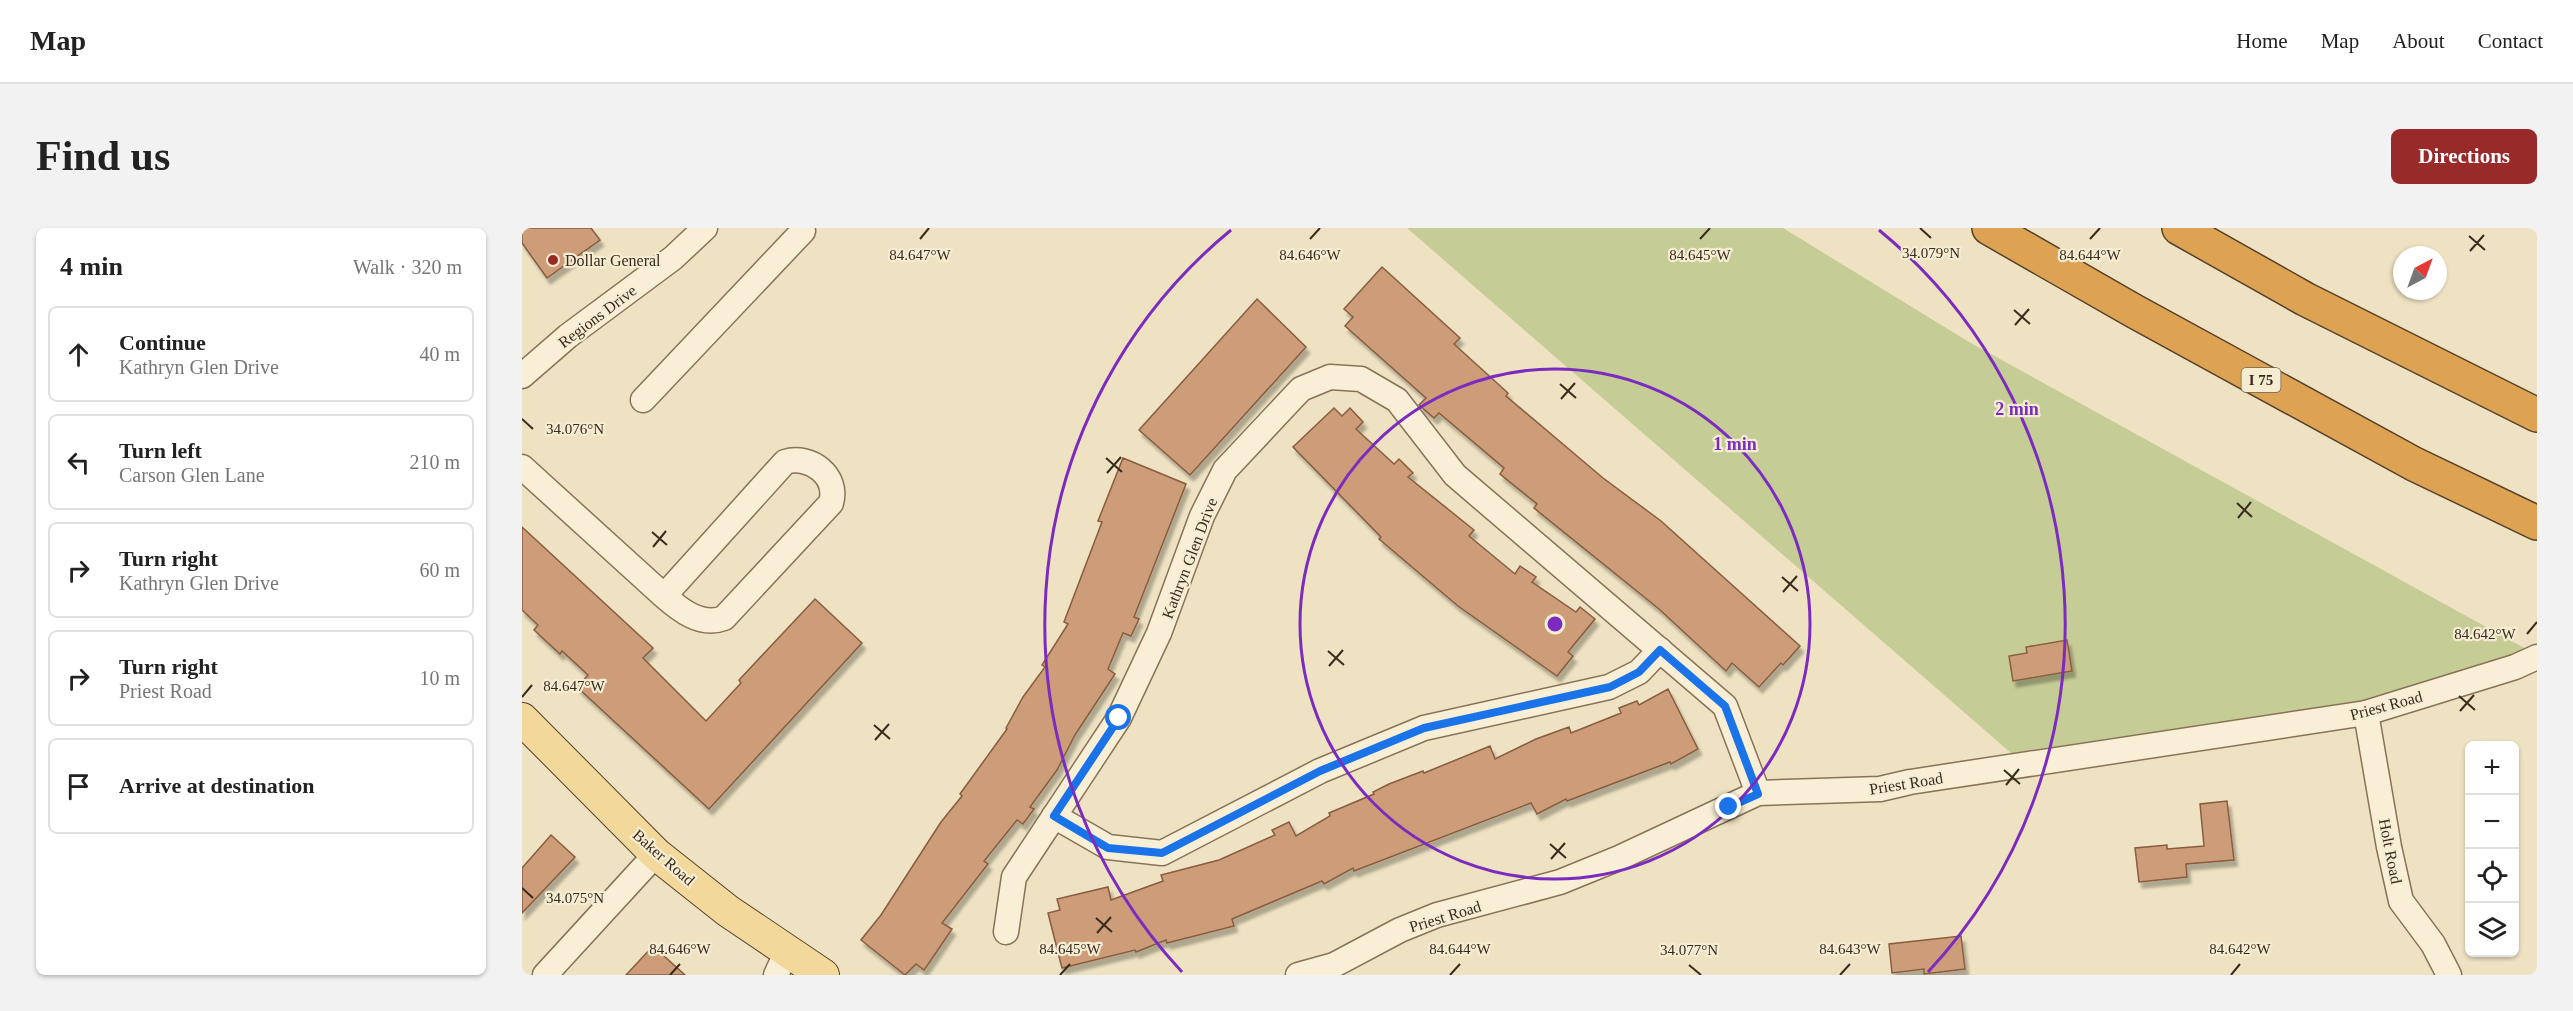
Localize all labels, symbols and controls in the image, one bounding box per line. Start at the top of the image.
text: Map [30,25,86,56]
text: Home [2236,29,2288,53]
text: Map [2321,29,2359,53]
text: About [2392,29,2445,53]
text: Contact [2478,29,2543,53]
button: Directions [2391,129,2537,184]
text: Find us [36,133,170,179]
text: 34.079°N [1902,245,1960,261]
north arrow [2393,246,2447,300]
text: 84.647°W [889,247,952,263]
text: 84.646°W [1279,247,1342,263]
text: 84.645°W [1669,247,1732,263]
text: 84.644°W [2059,247,2122,263]
text: 4 min [60,252,123,281]
place label: Dollar General [565,252,661,269]
marker: Dollar General [546,253,560,267]
text: Walk · 320 m [353,256,462,278]
street label: Regions Drive [555,282,640,352]
text: Continue [119,330,206,355]
icon: ahead [62,338,95,371]
text: 40 m [419,343,460,365]
text: Kathryn Glen Drive [119,356,279,378]
road number: I 75 [2242,368,2280,392]
text: 2 min [1995,399,2039,419]
text: 34.076°N [546,421,604,437]
text: 1 min [1713,434,1757,454]
text: Turn left [119,438,202,463]
icon: left [62,446,95,479]
text: 210 m [409,451,460,473]
text: Carson Glen Lane [119,464,265,486]
street label: Kathryn Glen Drive [1159,495,1221,621]
text: Turn right [119,546,218,571]
icon: right [62,554,95,587]
text: 60 m [419,559,460,581]
text: Kathryn Glen Drive [119,572,279,594]
centre of rings [1545,614,1565,634]
text: 84.642°W [2454,626,2517,642]
text: Turn right [119,654,218,679]
icon: right [62,662,95,695]
text: 10 m [419,667,460,689]
text: 84.647°W [543,678,606,694]
text: Priest Road [119,680,212,702]
street label: Priest Road [2348,688,2424,723]
route start [1105,704,1131,730]
map controls [2465,741,2519,957]
button: + [2465,741,2519,795]
street label: Priest Road [1868,769,1944,798]
icon: arrive [62,770,95,803]
text: Arrive at destination [119,773,315,798]
route end [1715,793,1741,819]
button: − [2465,795,2519,849]
street label: Holt Road [2376,817,2405,885]
street label: Baker Road [629,826,698,889]
button: locate [2465,849,2519,903]
text: 34.075°N [546,890,604,906]
street label: Priest Road [1407,897,1483,935]
button: layers [2465,903,2519,957]
text: 84.646°W [649,941,712,957]
text: 84.645°W [1039,941,1102,957]
text: 84.644°W [1429,941,1492,957]
text: 84.643°W [1819,941,1882,957]
text: 84.642°W [2209,941,2272,957]
text: 34.077°N [1660,942,1718,958]

